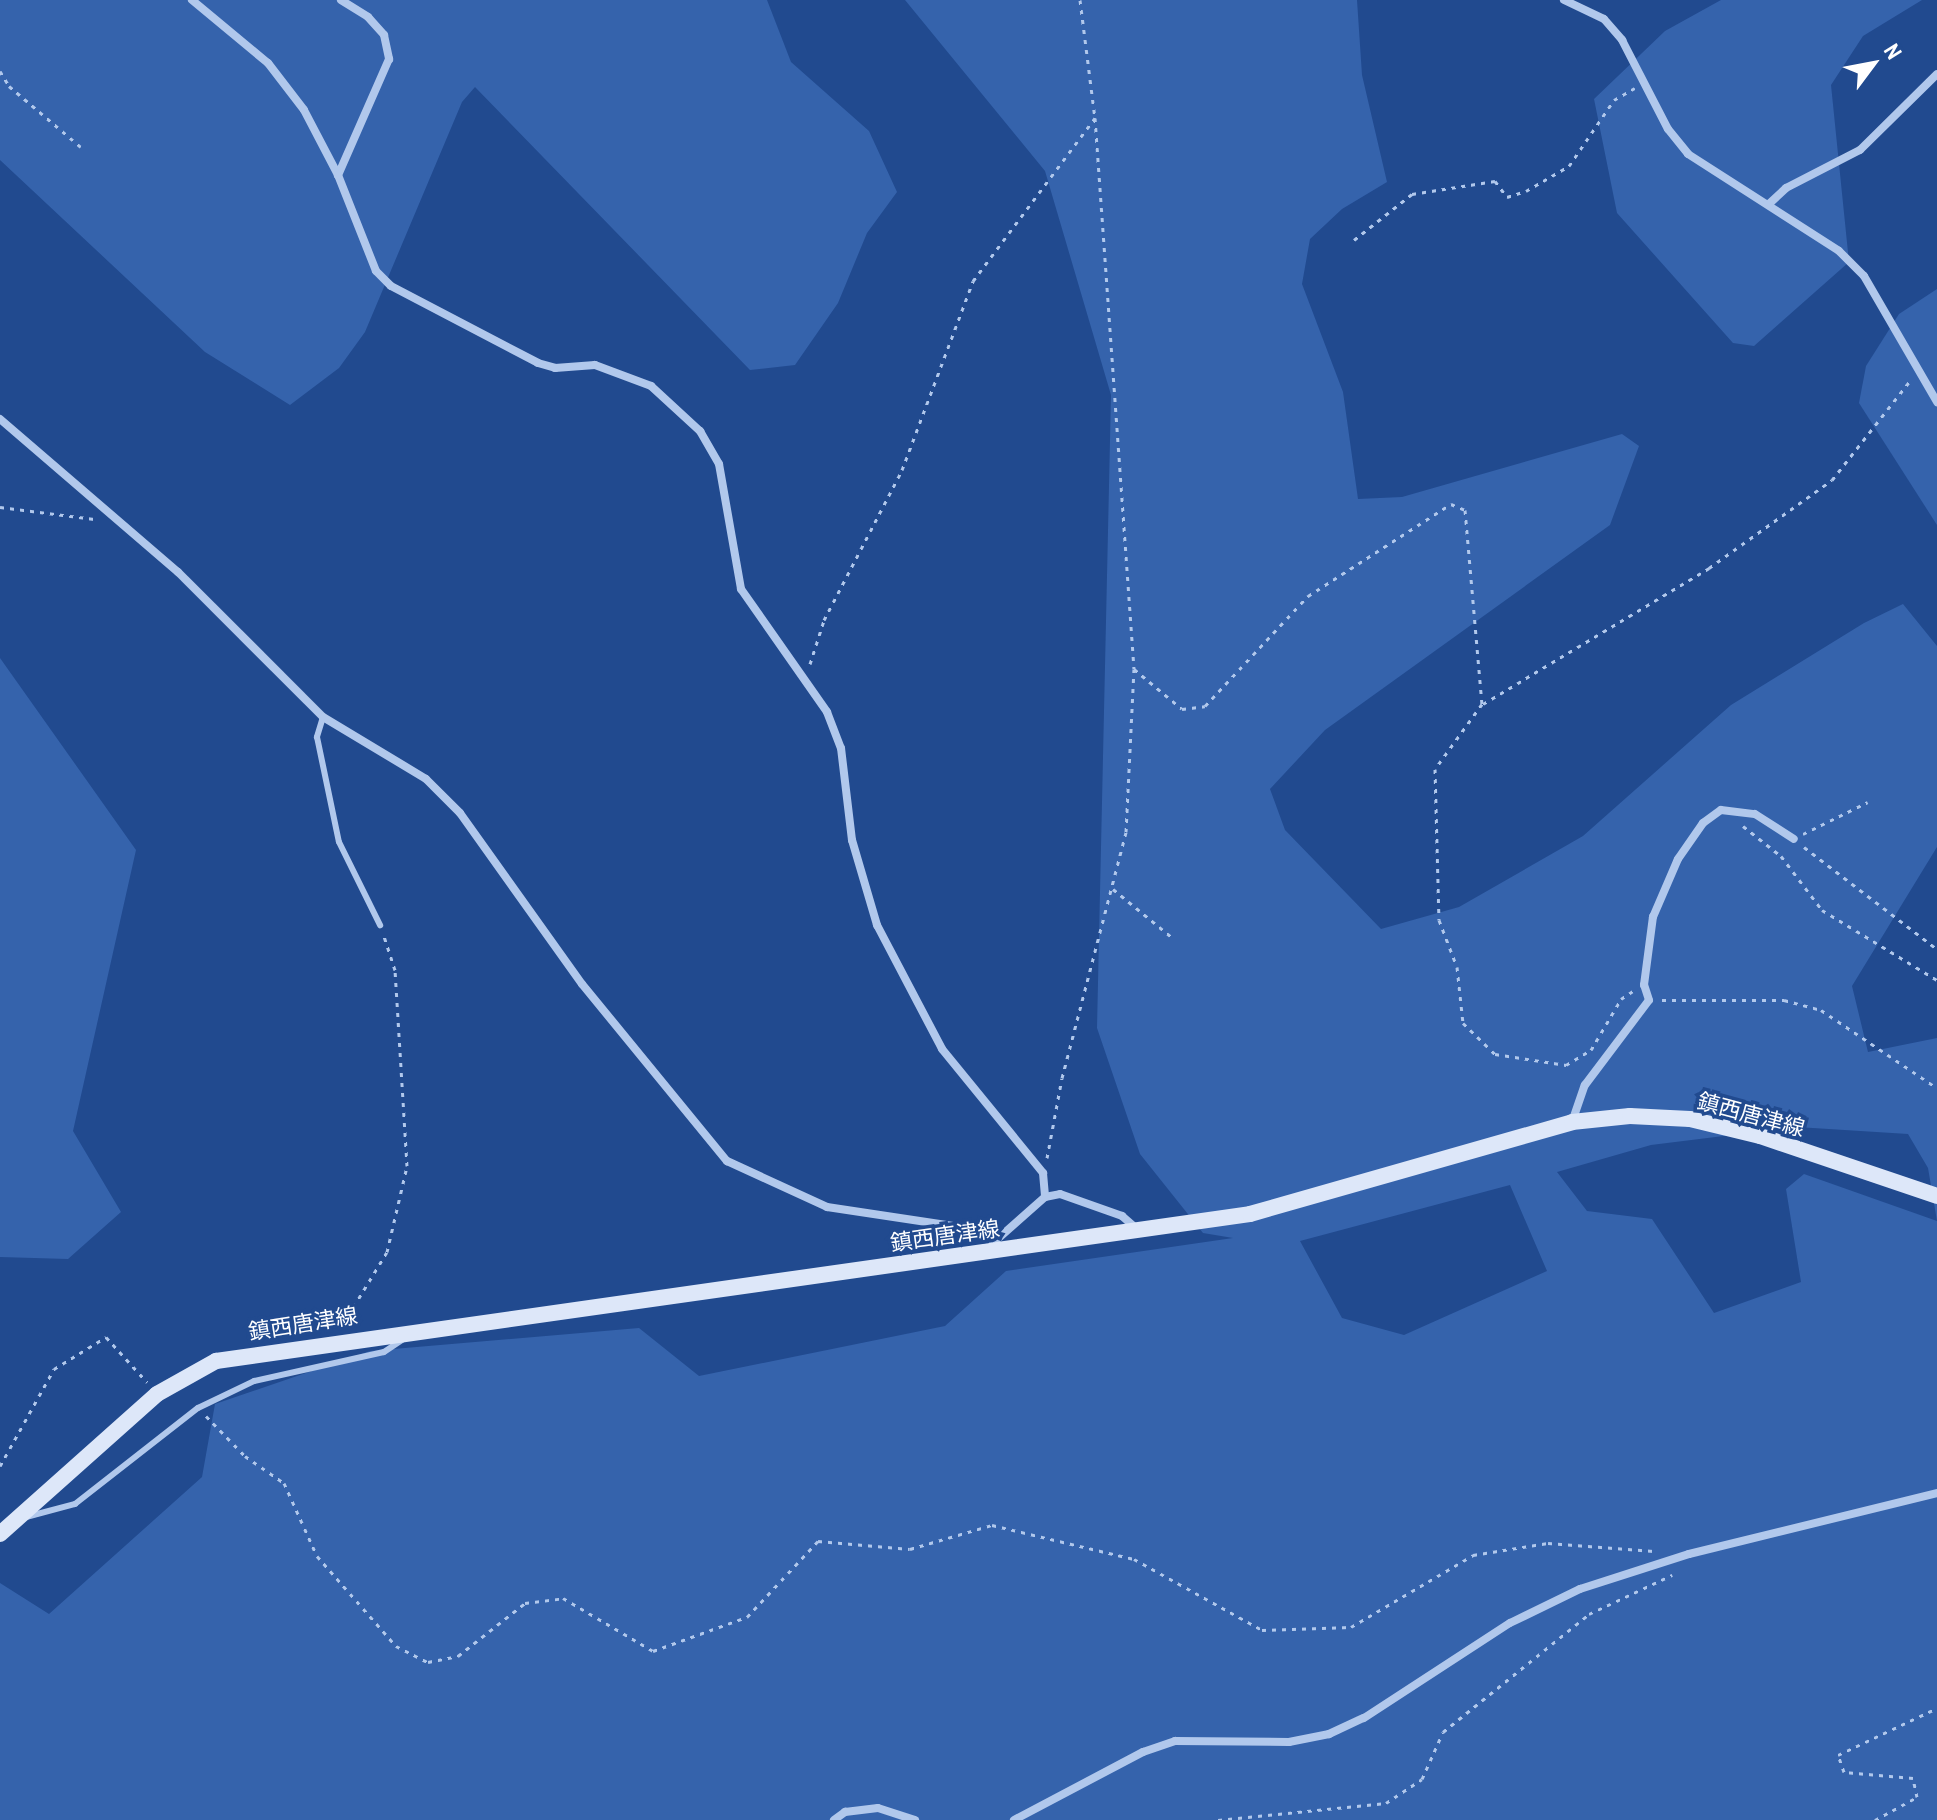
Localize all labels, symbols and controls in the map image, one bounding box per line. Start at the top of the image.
north arrow [1833,24,1913,104]
text: N [1877,38,1910,65]
street label: 鎮西唐津線 [1694,1088,1808,1142]
street label: 鎮西唐津線 [889,1215,1001,1257]
street label: 鎮西唐津線 [247,1302,359,1346]

